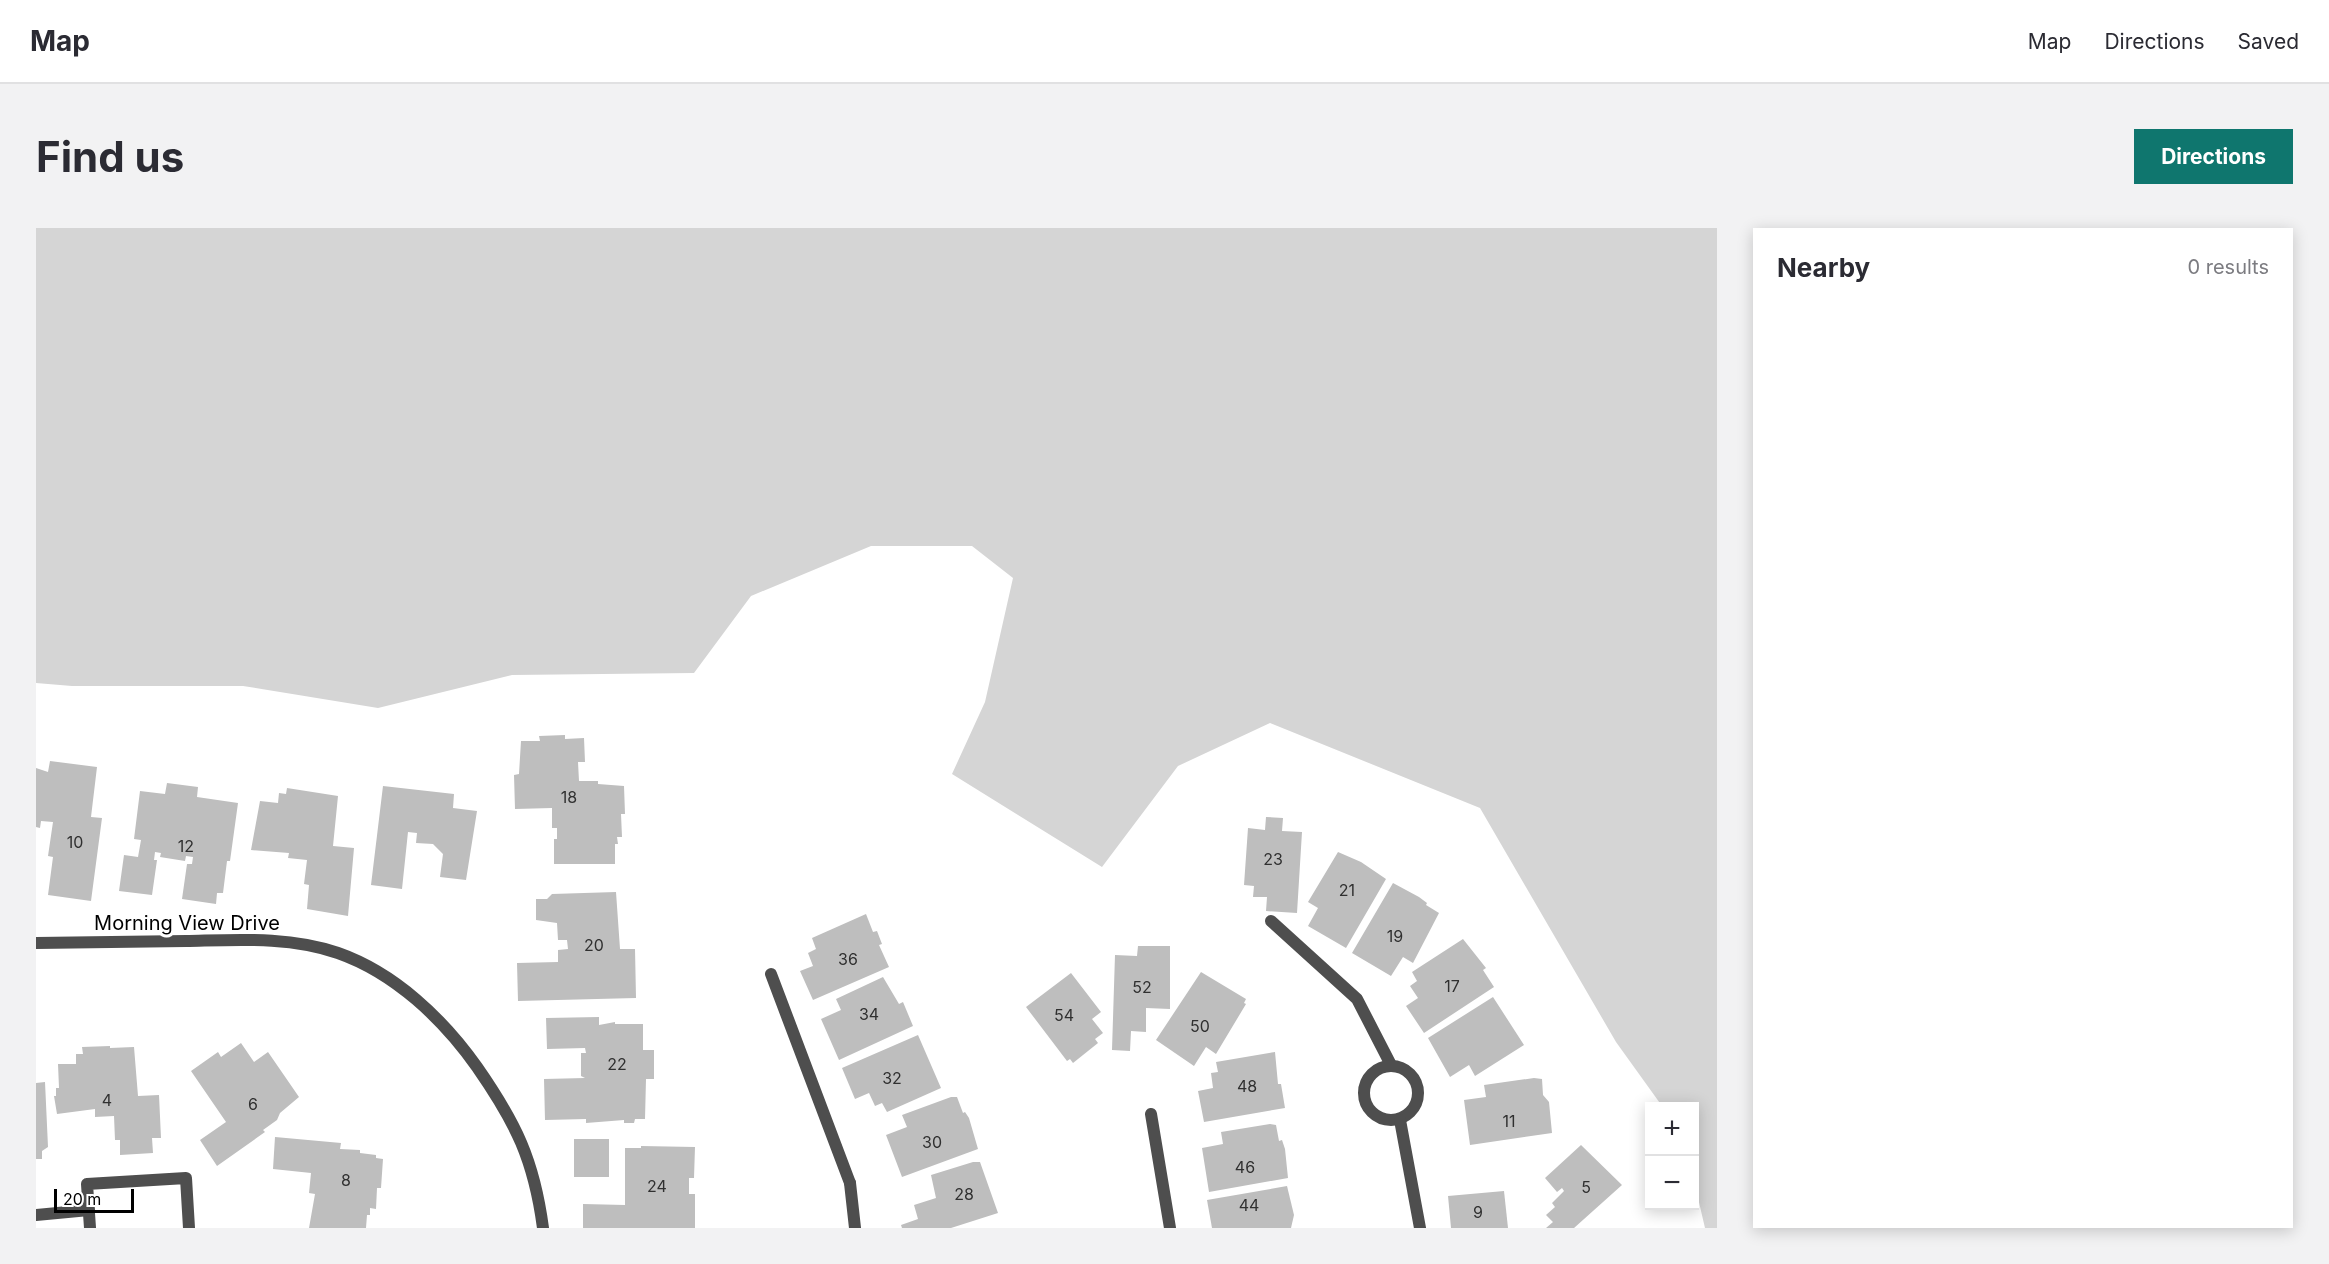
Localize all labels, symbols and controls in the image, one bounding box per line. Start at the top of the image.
text: Map [30,24,90,58]
text: Map [2028,29,2071,54]
text: Directions [2104,29,2205,54]
text: Saved [2238,29,2299,54]
button: Directions [2134,129,2293,184]
text: Find us [36,131,184,182]
text: Nearby [1777,252,1870,283]
text: 0 results [2187,255,2269,279]
house number: 18 [561,787,577,807]
house number: 10 [67,832,83,852]
house number: 12 [178,836,194,856]
house number: 23 [1263,849,1283,869]
house number: 21 [1339,880,1355,900]
street label: Morning View Drive [94,911,280,935]
house number: 19 [1387,926,1403,946]
house number: 20 [584,935,604,955]
house number: 36 [838,949,858,969]
house number: 17 [1444,976,1460,996]
house number: 52 [1132,977,1152,997]
house number: 34 [859,1004,879,1024]
house number: 54 [1054,1005,1074,1025]
house number: 50 [1190,1016,1210,1036]
house number: 22 [607,1054,627,1074]
house number: 32 [882,1068,902,1088]
house number: 48 [1237,1076,1257,1096]
house number: 4 [102,1090,112,1110]
house number: 6 [248,1094,258,1114]
map controls [1645,1102,1699,1210]
button: + [1645,1102,1699,1156]
house number: 11 [1502,1111,1516,1131]
house number: 30 [922,1132,942,1152]
button: − [1645,1156,1699,1210]
house number: 46 [1235,1157,1255,1177]
house number: 8 [341,1170,351,1190]
house number: 24 [647,1176,667,1196]
house number: 5 [1581,1177,1591,1197]
house number: 28 [954,1184,974,1204]
scale bar [54,1186,134,1214]
text: 20 m [63,1189,101,1209]
house number: 44 [1239,1195,1259,1215]
house number: 9 [1473,1202,1483,1222]

